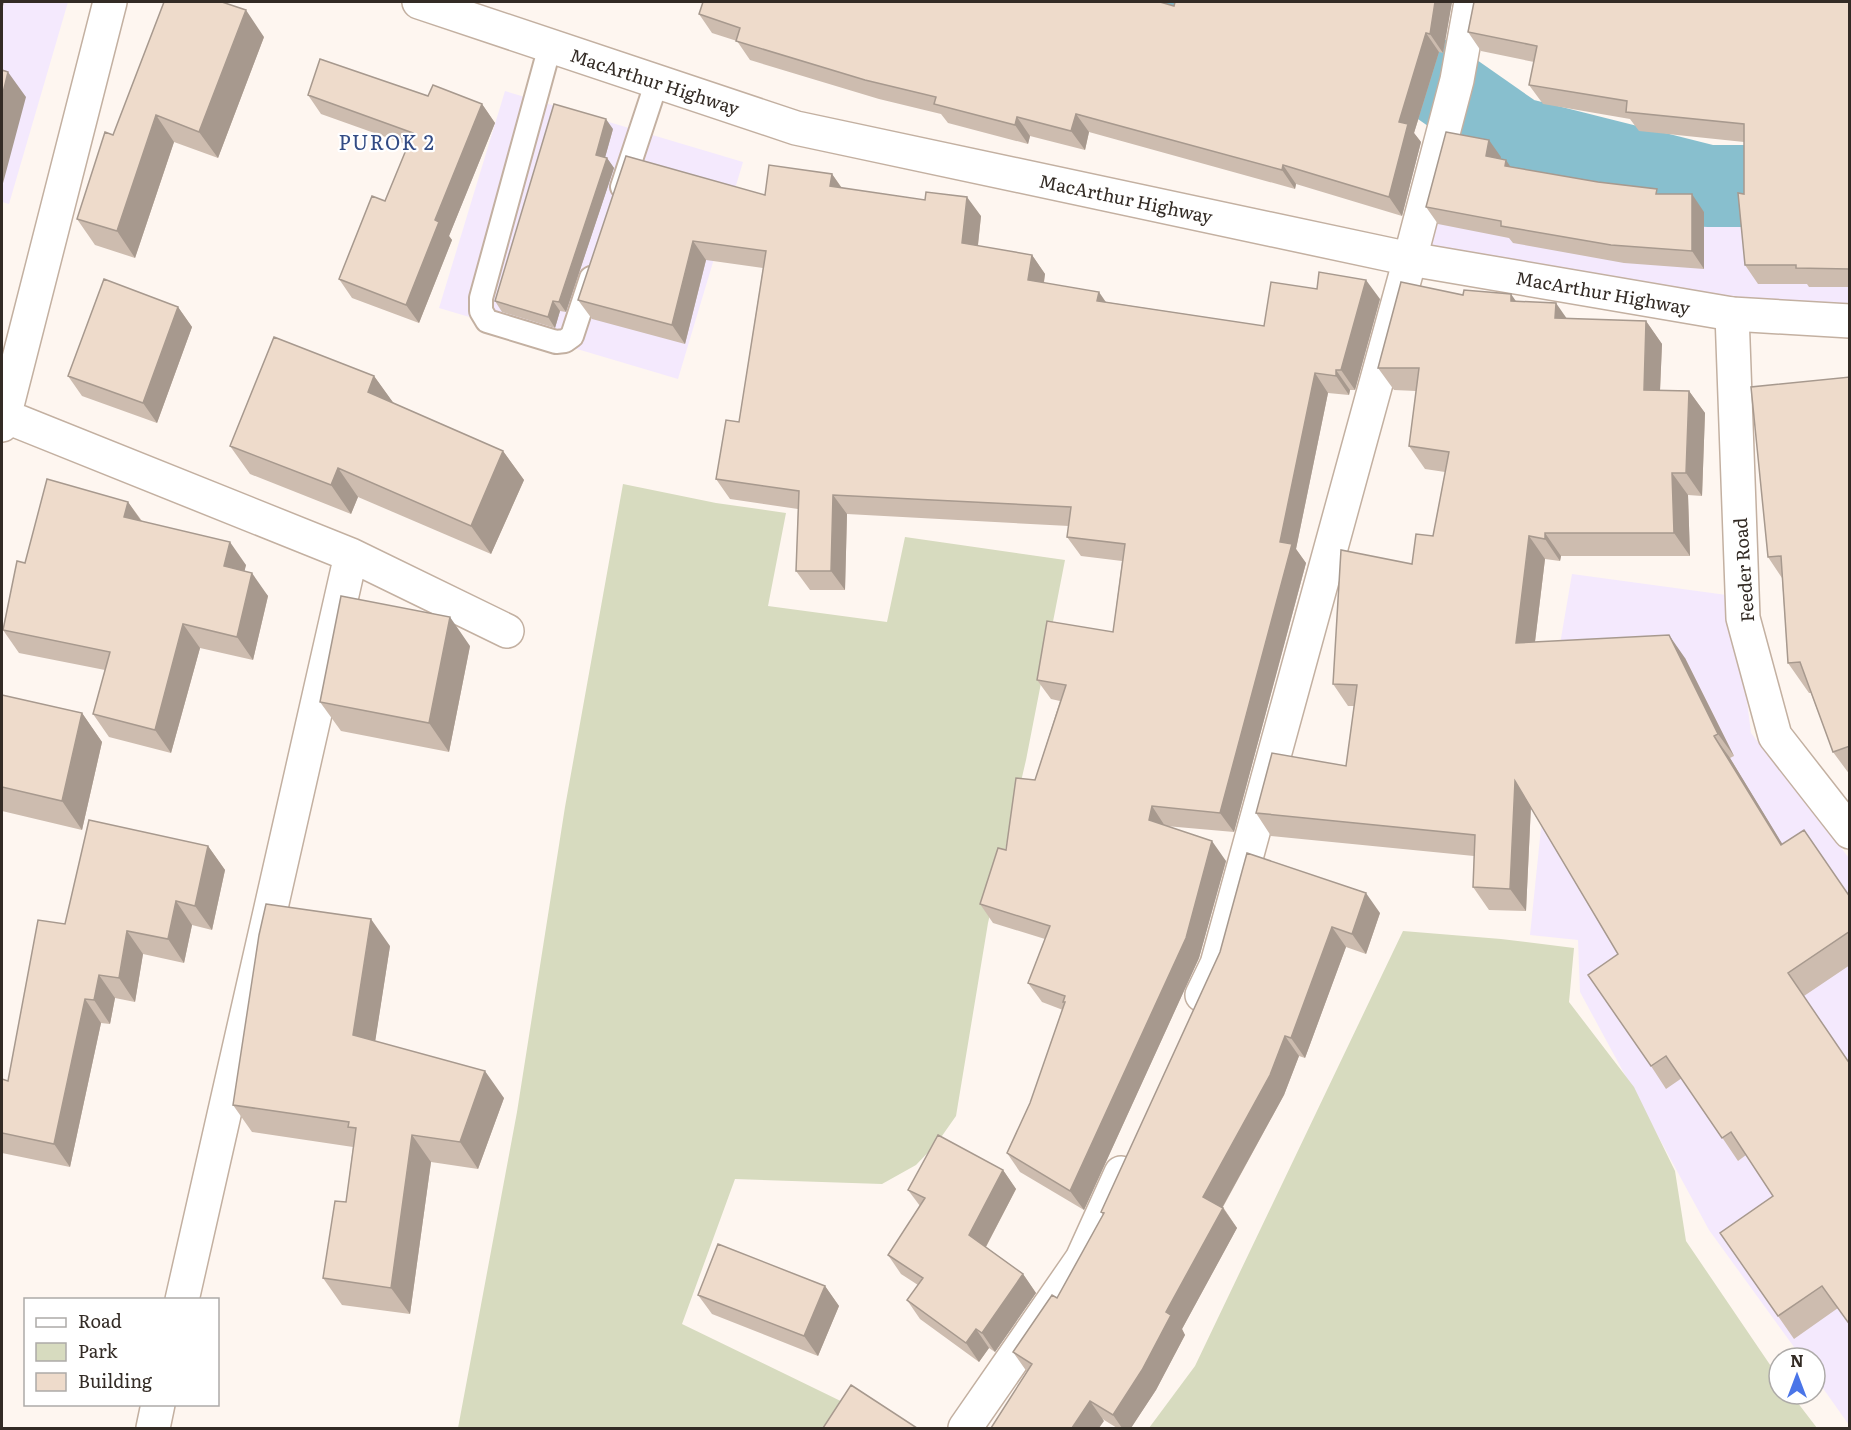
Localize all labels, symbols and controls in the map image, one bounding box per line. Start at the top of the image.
street label: MacArthur Highway [567,41,744,121]
district label: PUROK 2 [339,126,435,156]
street label: MacArthur Highway [1037,166,1216,230]
street label: MacArthur Highway [1514,263,1693,321]
street label: Feeder Road [1726,517,1760,623]
legend [24,1298,219,1406]
text: Road [78,1307,122,1334]
text: Park [78,1337,119,1364]
north arrow [1767,1346,1827,1406]
text: N [1790,1348,1804,1372]
text: Building [78,1367,153,1394]

